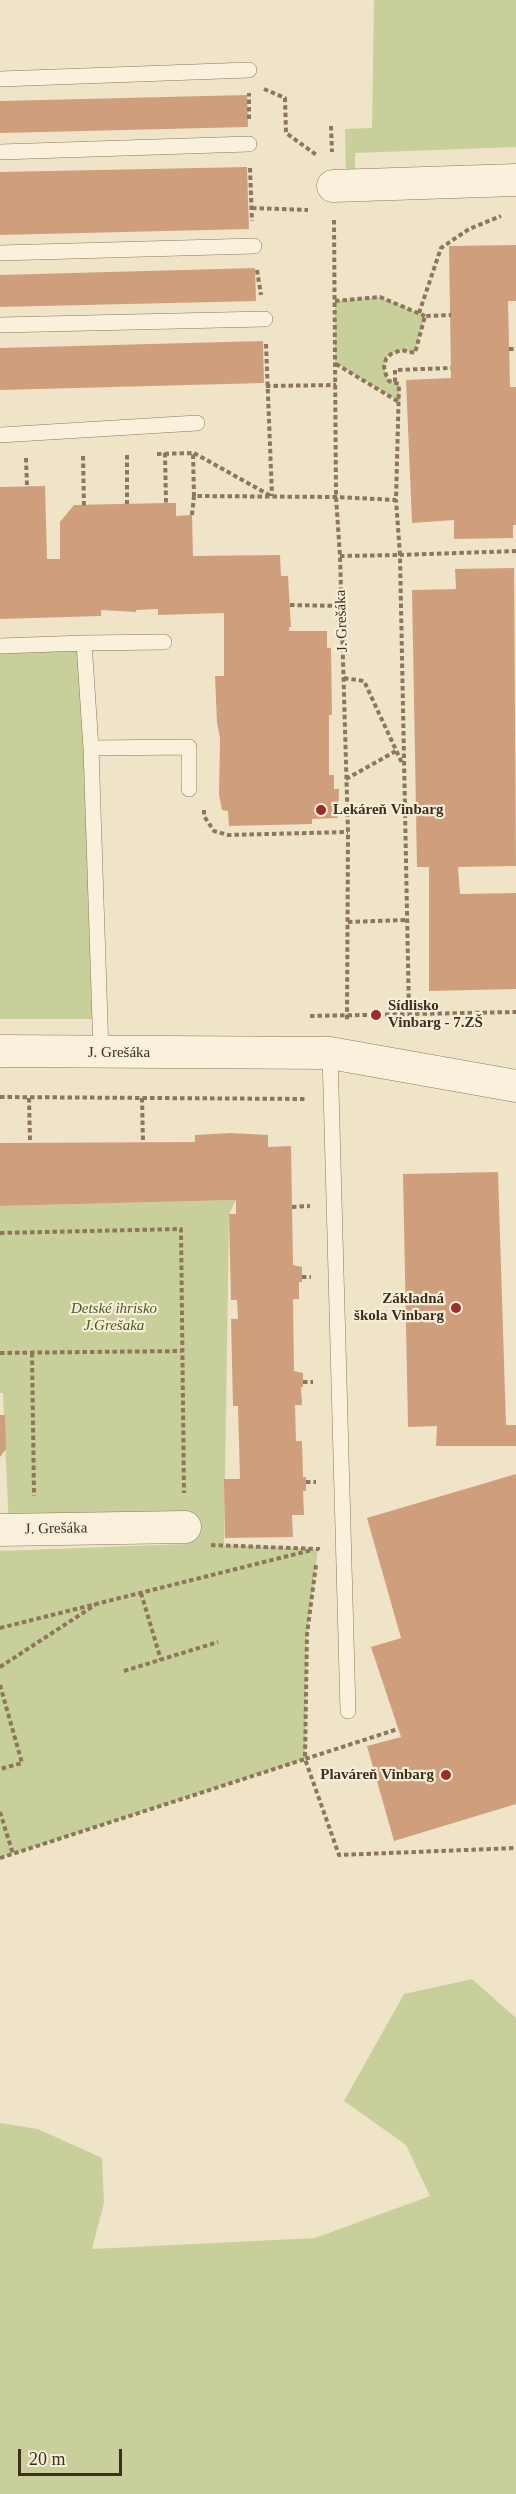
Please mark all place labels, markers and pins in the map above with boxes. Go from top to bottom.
place label: Lekáreň Vinbarg [333,801,443,819]
marker: Lekáreň Vinbarg [314,803,328,817]
place label: Sídlisko Vinbarg - 7.ZŠ [388,997,483,1032]
marker: Sídlisko Vinbarg - 7.ZŠ [369,1008,383,1022]
place label: Základná škola Vinbarg [354,1290,444,1325]
marker: Základná škola Vinbarg [449,1301,463,1315]
place label: Plaváreň Vinbarg [320,1766,434,1784]
marker: Plaváreň Vinbarg [439,1768,453,1782]

